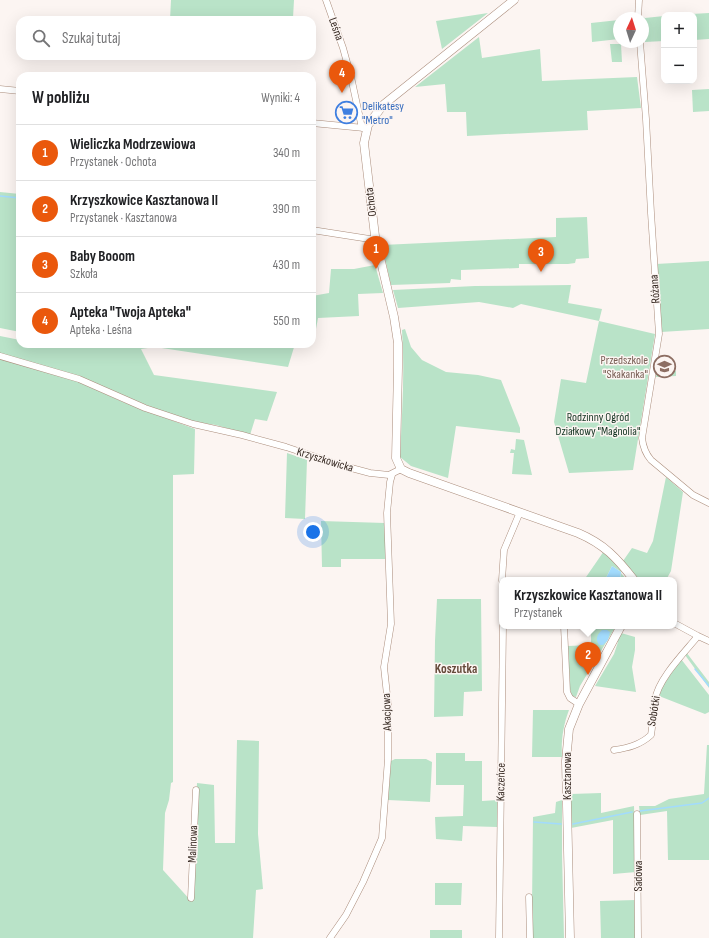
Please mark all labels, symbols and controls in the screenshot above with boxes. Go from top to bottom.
north arrow [613,12,649,48]
map controls [661,12,697,84]
button: + [661,12,697,48]
search box [16,16,316,60]
street label: Leśna [325,16,347,43]
icon: search [30,27,52,49]
text: Szukaj tutaj [62,29,120,48]
button: − [661,48,697,84]
pin: 4 [329,60,355,93]
text: W pobliżu [32,88,90,108]
text: Wyniki: 4 [261,90,300,106]
place label: Delikatesy "Metro" [362,99,404,128]
supermarket icon: Delikatesy "Metro" [333,100,359,126]
text: Wieliczka Modrzewiowa [70,135,196,154]
text: 1 [42,145,48,161]
text: 340 m [273,145,300,161]
text: Przystanek · Ochota [70,154,157,170]
street label: Ochota [362,186,380,217]
text: Krzyszkowice Kasztanowa II [70,191,218,210]
text: 2 [42,201,48,217]
text: 390 m [273,201,300,217]
text: Przystanek · Kasztanowa [70,210,177,226]
pin: 1 [363,236,389,269]
pin: 3 [528,239,554,272]
text: Baby Booom [70,247,135,266]
text: 3 [42,257,48,273]
text: 430 m [273,257,300,273]
text: Szkoła [70,266,98,282]
street label: Różana [646,274,663,304]
text: Apteka "Twoja Apteka" [70,303,191,322]
text: 4 [42,313,48,329]
text: 550 m [273,313,300,329]
text: Apteka · Leśna [70,322,132,338]
place label: Przedszkole "Skakanka" [601,353,648,382]
school or university icon: Przedszkole "Skakanka" [651,354,677,380]
park label: Rodzinny Ogród Działkowy "Magnolia" [556,410,640,439]
street label: Krzyszkowicka [295,444,356,476]
your location [303,522,323,542]
popup [499,577,677,629]
text: Krzyszkowice Kasztanowa II [514,586,662,605]
text: Przystanek [514,605,562,621]
pin: 2 [575,642,601,675]
district label: Koszutka [435,661,477,677]
street label: Akacjowa [379,693,395,732]
street label: Sobótki [644,695,664,727]
street label: Kasztanowa [560,752,575,800]
street label: Kaczeńce [493,763,509,801]
street label: Malinowa [185,825,201,863]
street label: Sadowa [631,860,646,891]

